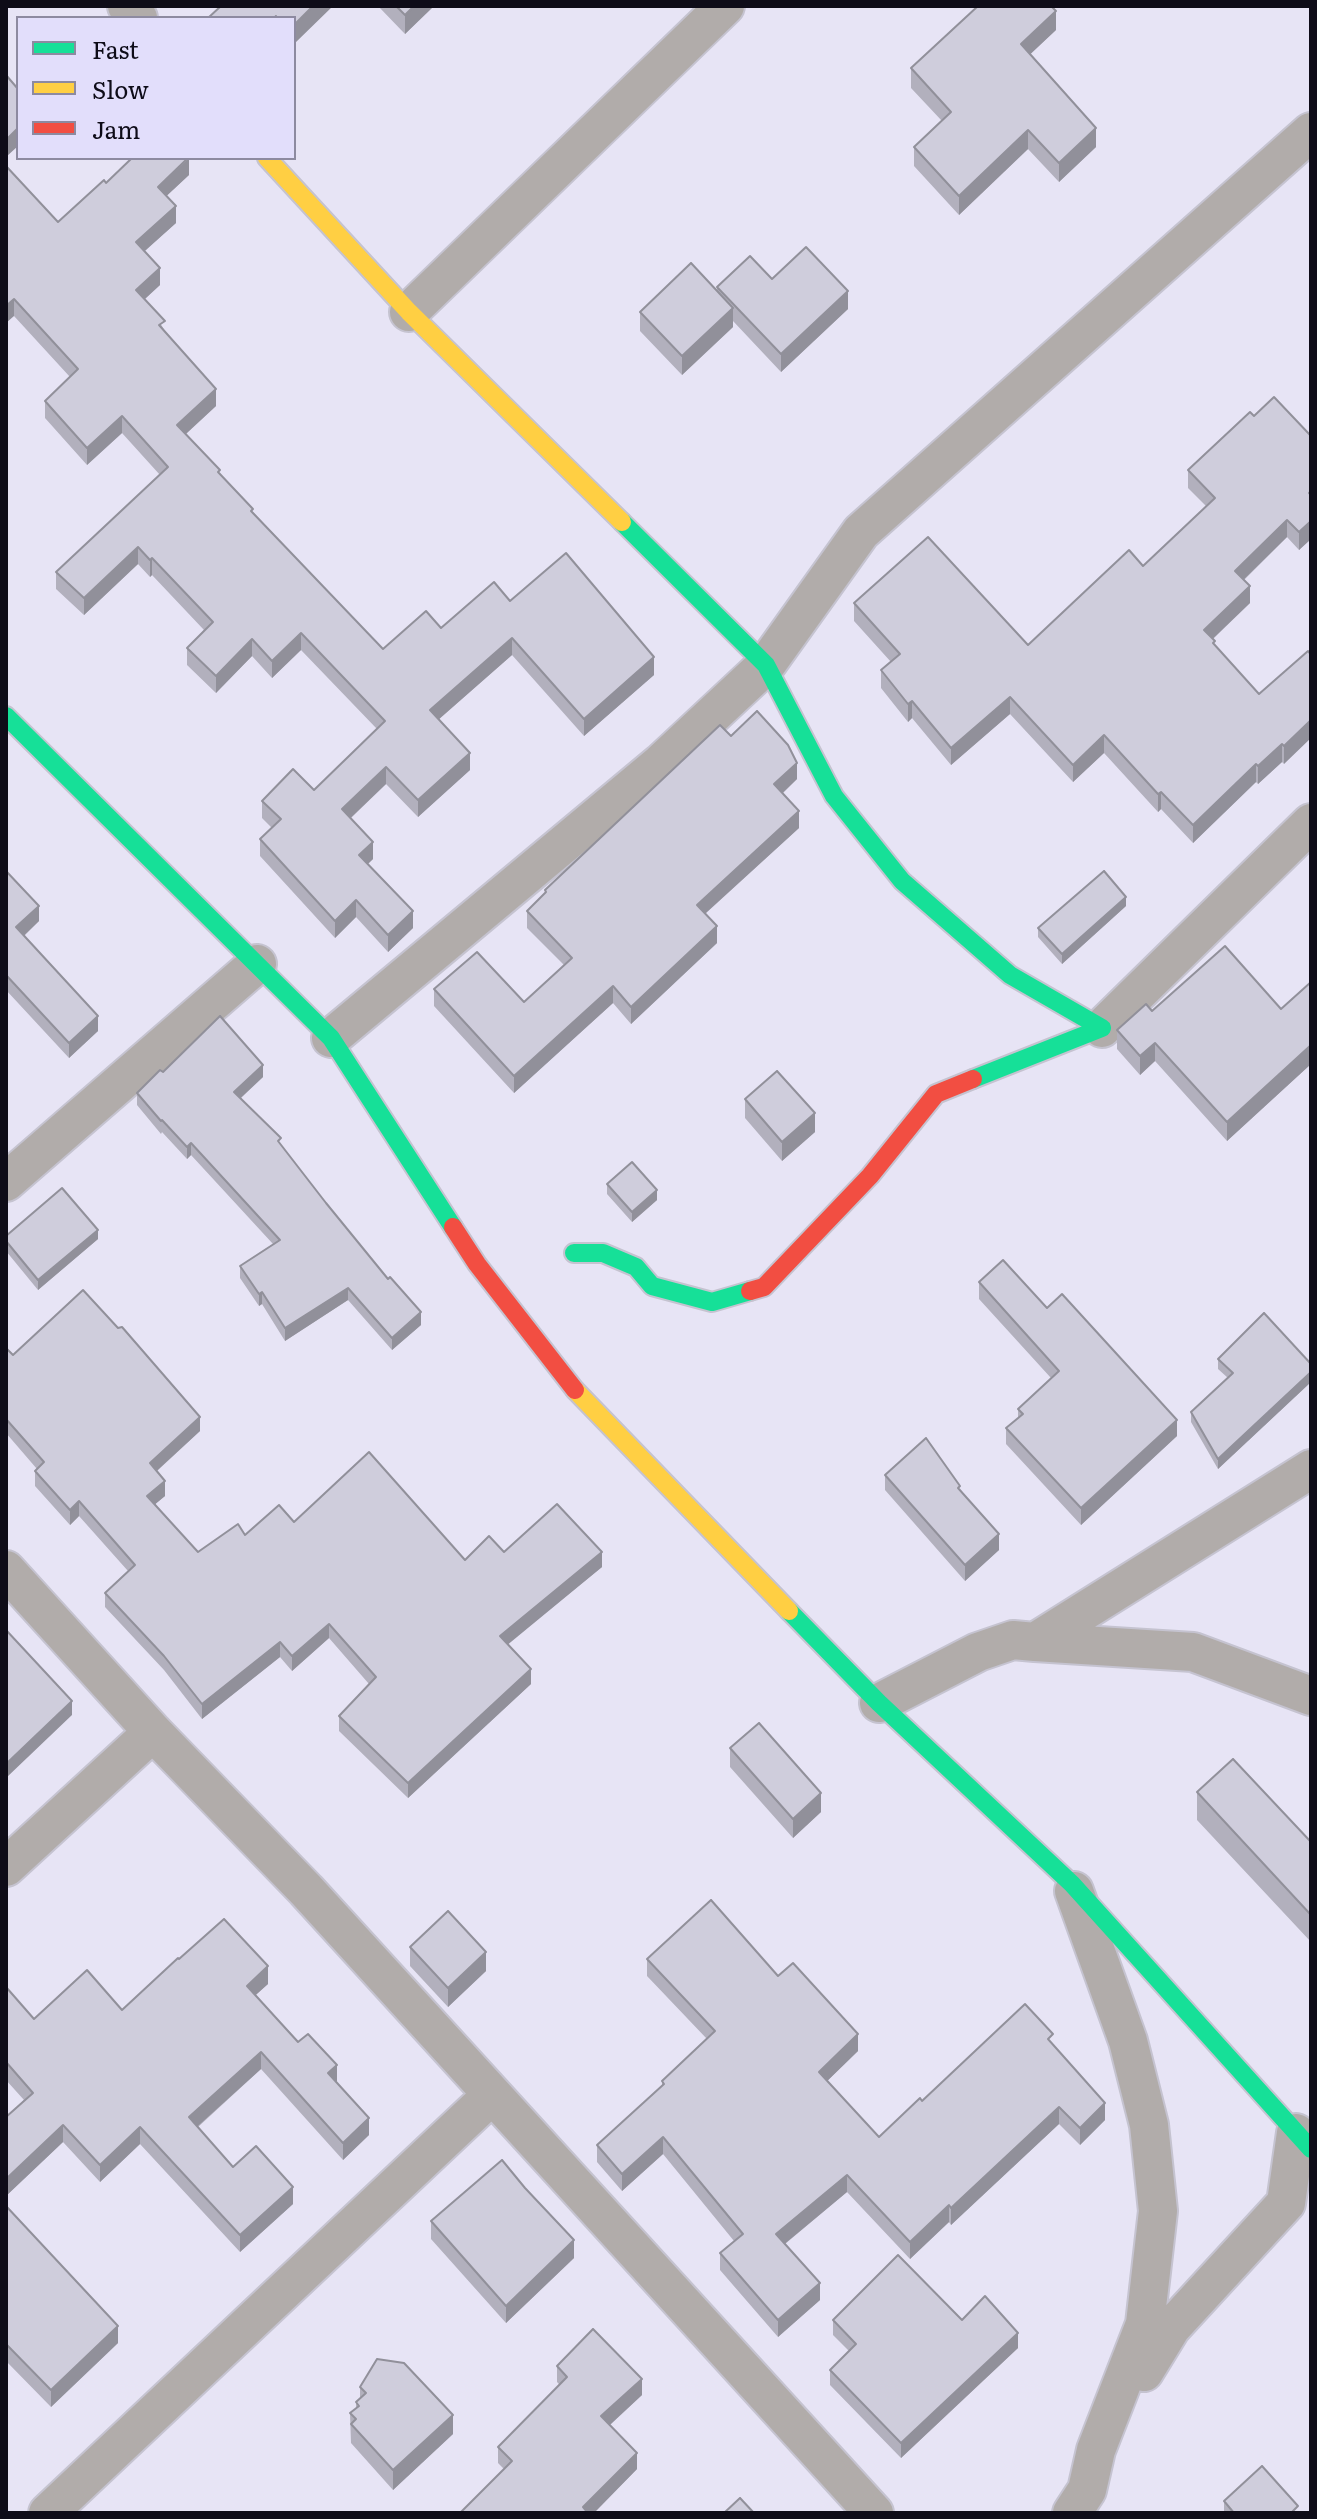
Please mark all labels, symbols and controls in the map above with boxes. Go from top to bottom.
legend [16,16,296,160]
text: Fast [92,31,139,66]
text: Slow [92,71,149,106]
text: Jam [92,111,140,146]

